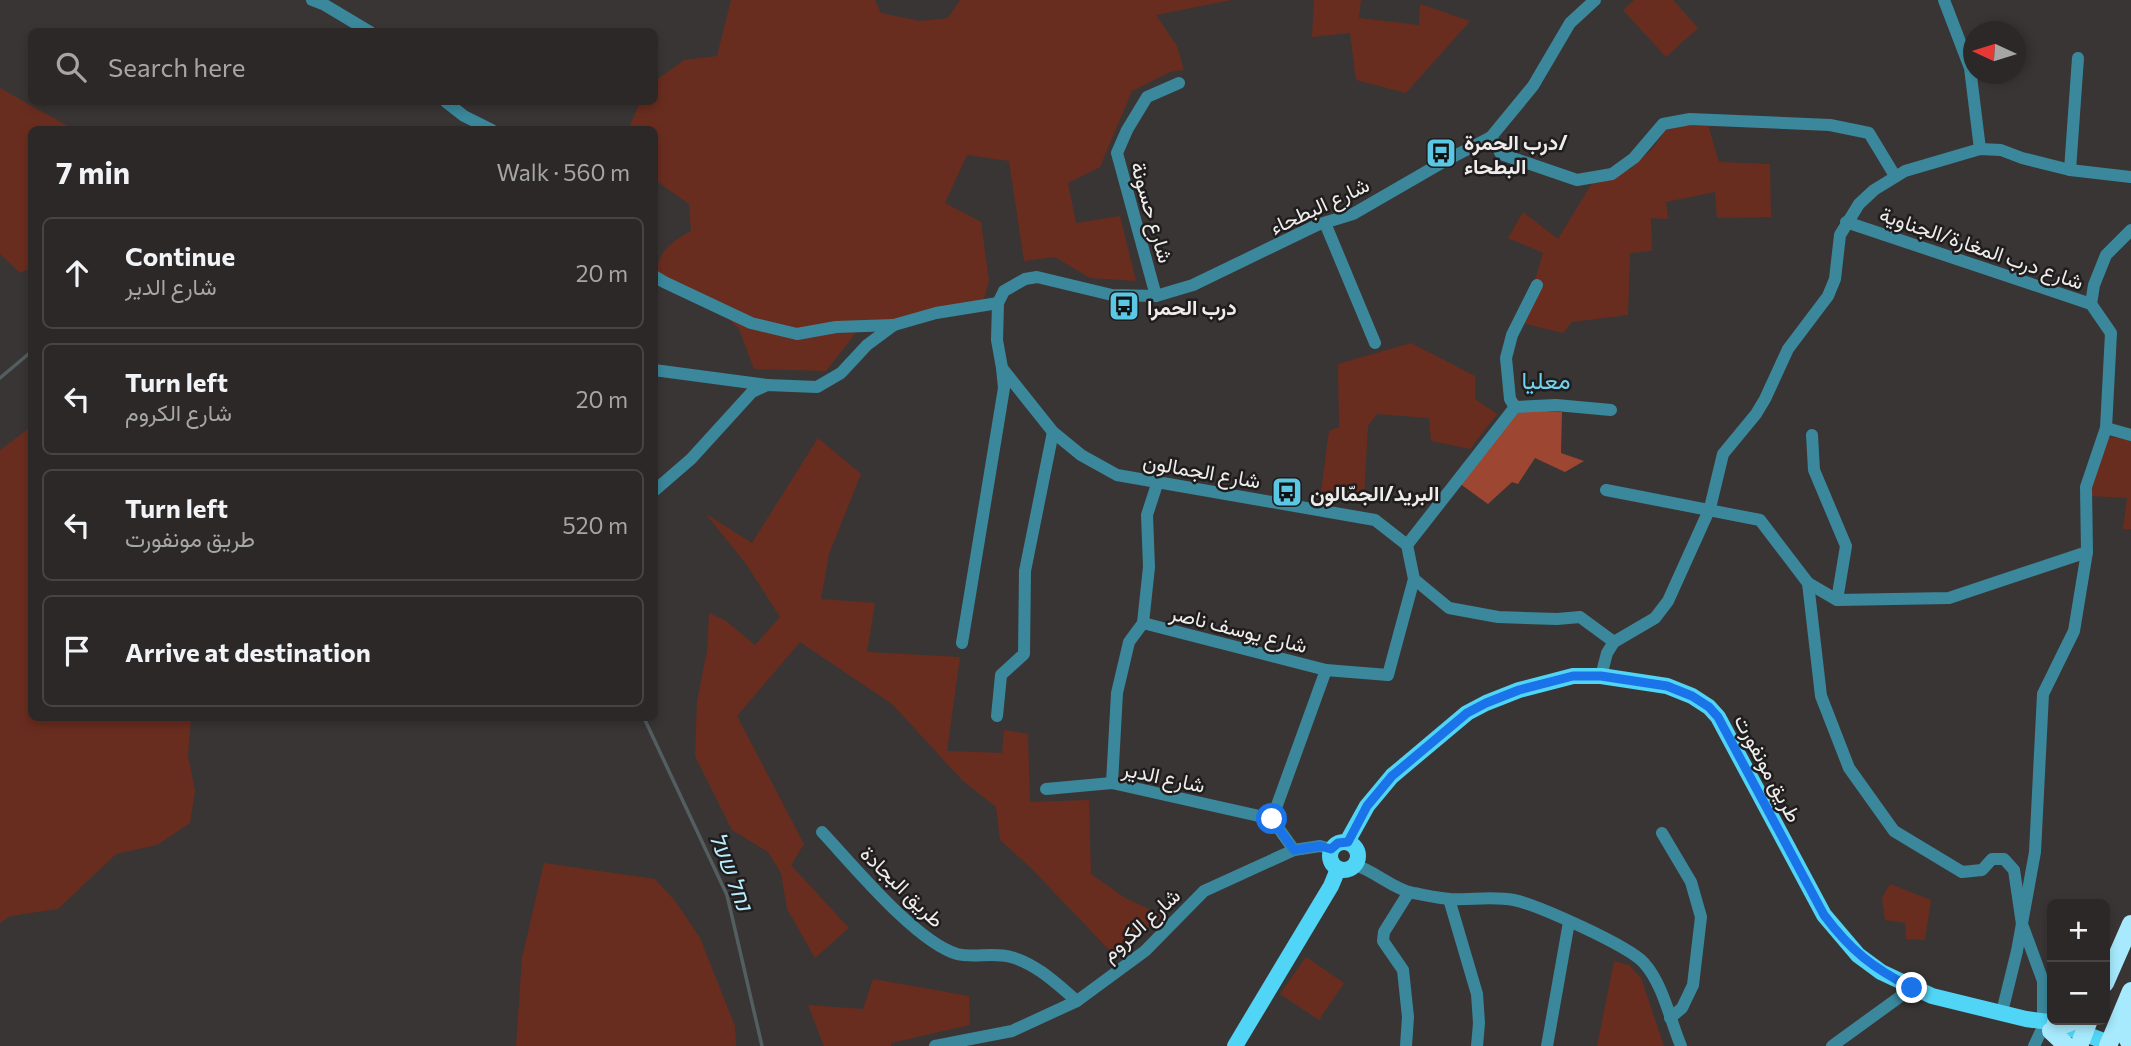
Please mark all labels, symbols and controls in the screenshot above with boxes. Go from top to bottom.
north arrow [1963,21,2026,84]
search box [28,28,658,105]
icon: search [52,48,90,86]
text: Search here [108,51,246,82]
place label: درب الحمرة/ البطحاء [1464,129,1568,179]
bus stop icon: درب الحمرة/ البطحاء [1424,136,1458,170]
text: 7 min [56,153,130,190]
text: Walk · 560 m [497,158,630,186]
street label: شارع حسونة [1124,158,1179,266]
street label: شارع البطحاء [1265,171,1374,242]
street label: شارع درب المغارة/الجناوية [1876,200,2087,296]
text: Continue [125,240,235,271]
icon: ahead [58,254,96,292]
text: 20 m [576,259,628,287]
text: شارع الدير [125,272,217,300]
bus stop icon: درب الحمرا [1107,289,1141,323]
place label: درب الحمرا [1147,294,1237,321]
district label: معليا [1521,365,1571,395]
text: Turn left [125,366,228,397]
icon: left [58,380,96,418]
text: 20 m [576,385,628,413]
text: شارع الكروم [125,398,232,426]
street label: شارع الجمالون [1141,447,1263,496]
bus stop icon: البريد/الجمّالون [1270,475,1304,509]
place label: البريد/الجمّالون [1310,480,1439,507]
text: Turn left [125,492,228,523]
icon: left [58,506,96,544]
text: 520 m [563,511,628,539]
text: طريق مونفورت [125,524,255,552]
street label: شارع يوسف ناصر [1166,599,1310,660]
icon: arrive [58,632,96,670]
text: Arrive at destination [125,636,371,667]
street label: طريق مونفورت [1728,710,1808,827]
street label: شارع الدير [1119,755,1208,800]
route start [1256,803,1287,834]
water label: נחל שעל [704,828,760,916]
street label: طريق البجادة [855,840,950,933]
street label: شارع الكروم [1095,882,1187,968]
map controls [2047,899,2110,1025]
button: + [2047,899,2110,962]
button: − [2047,962,2110,1025]
route end [1896,972,1927,1003]

